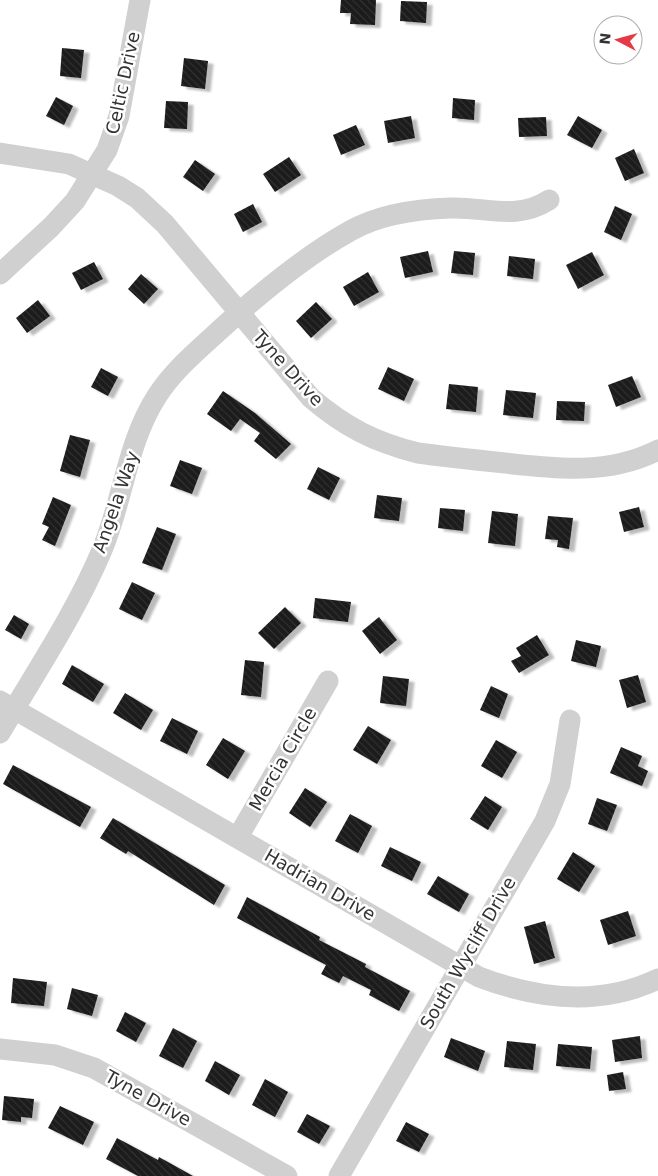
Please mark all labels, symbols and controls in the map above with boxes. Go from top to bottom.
north arrow [593,15,643,65]
street label: Celtic Drive [101,30,144,136]
text: N [597,32,614,45]
street label: Tyne Drive [248,325,328,410]
street label: Angela Way [88,448,143,556]
street label: Mercia Circle [245,703,321,814]
street label: Hadrian Drive [261,844,379,925]
street label: South Wycliff Drive [415,873,520,1033]
street label: Tyne Drive [101,1065,195,1130]

